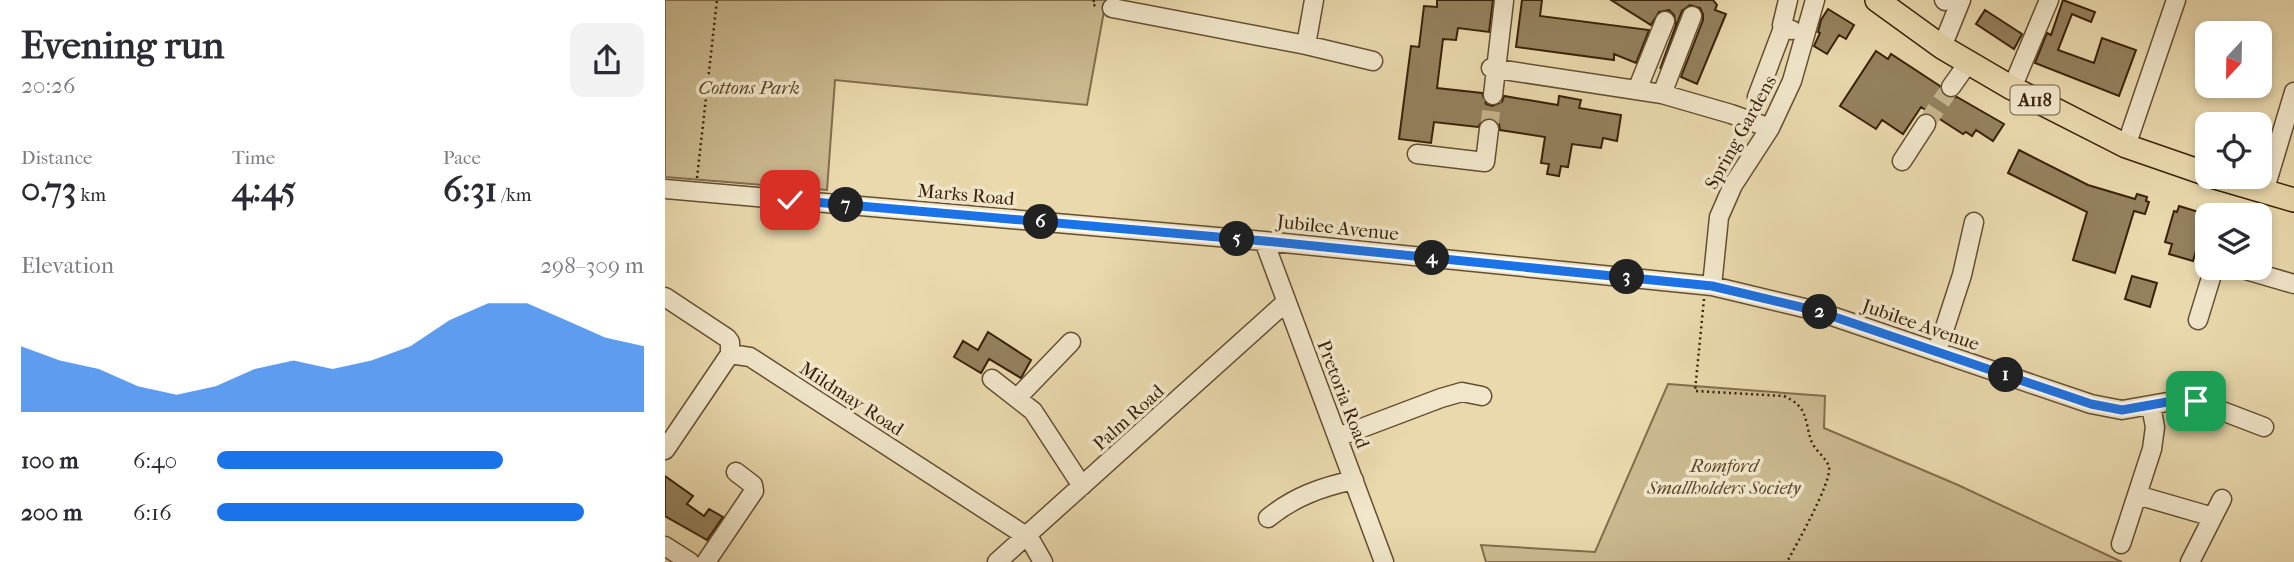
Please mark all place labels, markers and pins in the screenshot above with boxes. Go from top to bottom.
pin [760,170,820,230]
pin: 7 [829,188,863,222]
pin: 6 [1023,204,1059,240]
pin: 5 [1219,222,1255,256]
pin: 4 [1415,240,1449,276]
pin: 3 [1609,260,1644,294]
pin: 2 [1803,294,1837,330]
pin: 1 [1989,358,2023,392]
pin [2166,371,2226,431]

